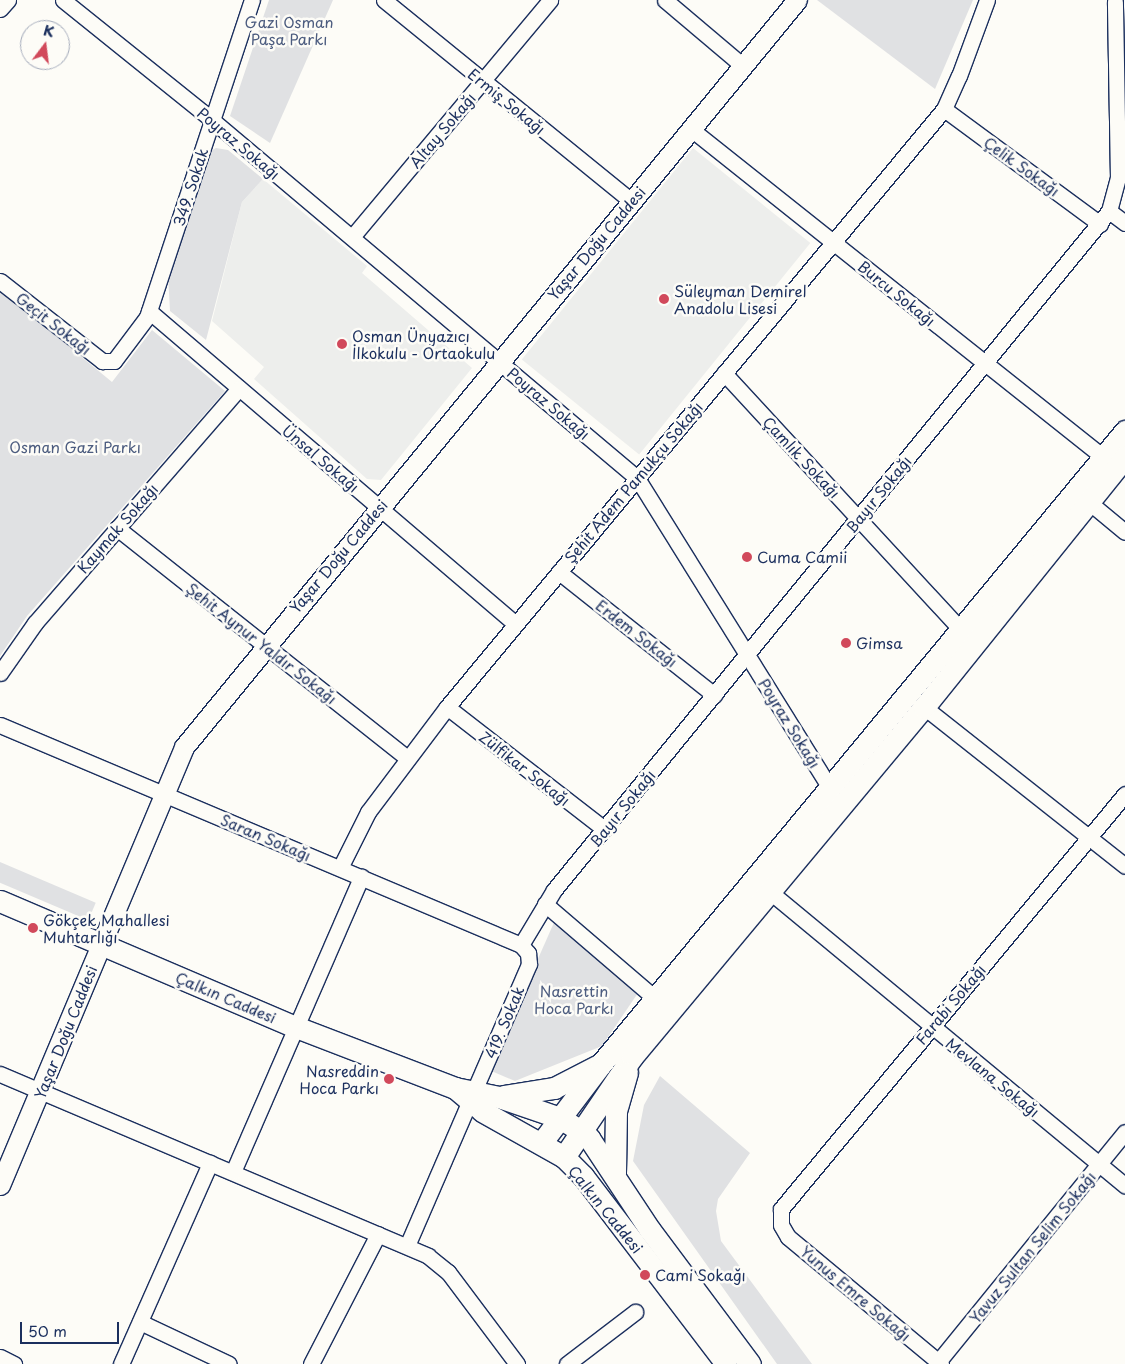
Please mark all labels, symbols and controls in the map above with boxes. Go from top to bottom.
park label: Gazi Osman Paşa Parkı [244,12,334,47]
north arrow [20,20,70,70]
text: K [41,20,56,42]
street label: Ermiş Sokağı [465,64,549,138]
street label: Altay Sokağı [405,88,479,172]
street label: Poyraz Sokağı [194,103,284,183]
street label: Çelik Sokağı [981,132,1063,200]
street label: 349. Sokak [169,146,211,228]
street label: Yaşar Doğu Caddesi [543,182,649,304]
street label: Burcu Sokağı [854,256,940,330]
place label: Süleyman Demirel Anadolu Lisesi [674,281,807,316]
street label: Geçit Sokağı [12,288,96,358]
marker: Süleyman Demirel Anadolu Lisesi [658,293,670,305]
place label: Osman Ünyazıcı İlkokulu - Ortaokulu [352,326,497,361]
marker: Osman Ünyazıcı İlkokulu - Ortaokulu [336,338,348,350]
street label: Poyraz Sokağı [504,363,594,443]
street label: Şehit Adem Pamukçu Sokağı [559,397,707,567]
street label: Çamlık Sokağı [760,412,844,502]
street label: Ünsal Sokağı [279,421,363,495]
park label: Osman Gazi Parkı [9,438,141,456]
street label: Bayır Sokağı [841,452,915,536]
street label: Kaymak Sokağı [73,479,161,577]
street label: Yaşar Doğu Caddesi [285,495,391,617]
place label: Cuma Camii [757,548,847,566]
marker: Cuma Camii [741,551,753,563]
street label: Şehit Aynur Yaldır Sokağı [184,579,340,707]
street label: Erdem Sokağı [592,595,682,671]
place label: Gimsa [856,634,902,652]
marker: Gimsa [840,637,852,649]
street label: Poyraz Sokağı [755,675,825,771]
street label: Zülfikar Sokağı [476,727,574,809]
street label: Bayır Sokağı [585,766,659,850]
street label: Saran Sokağı [218,810,314,864]
place label: Gökçek Mahallesi Muhtarlığı [43,910,170,945]
marker: Gökçek Mahallesi Muhtarlığı [27,922,39,934]
street label: Farabi Sokağı [911,960,989,1048]
street label: Yaşar Doğu Caddesi [30,962,100,1102]
street label: Çalkın Caddesi [173,968,279,1026]
park label: Nasrettin Hoca Parkı [534,981,614,1016]
street label: 419. Sokak [480,982,528,1062]
street label: Mevlana Sokağı [943,1034,1043,1120]
place label: Nasreddin Hoca Parkı [299,1061,379,1096]
marker: Nasreddin Hoca Parkı [383,1073,395,1085]
street label: Çalkın Caddesi [565,1161,647,1257]
street label: Yavuz Sultan Selim Sokağı [965,1167,1099,1327]
street label: Yunus Emre Sokağı [797,1242,915,1344]
place label: Cami Sokağı [655,1266,746,1284]
marker: Cami Sokağı [639,1269,651,1281]
scale bar [22,1312,121,1344]
text: 50 m [28,1319,67,1342]

